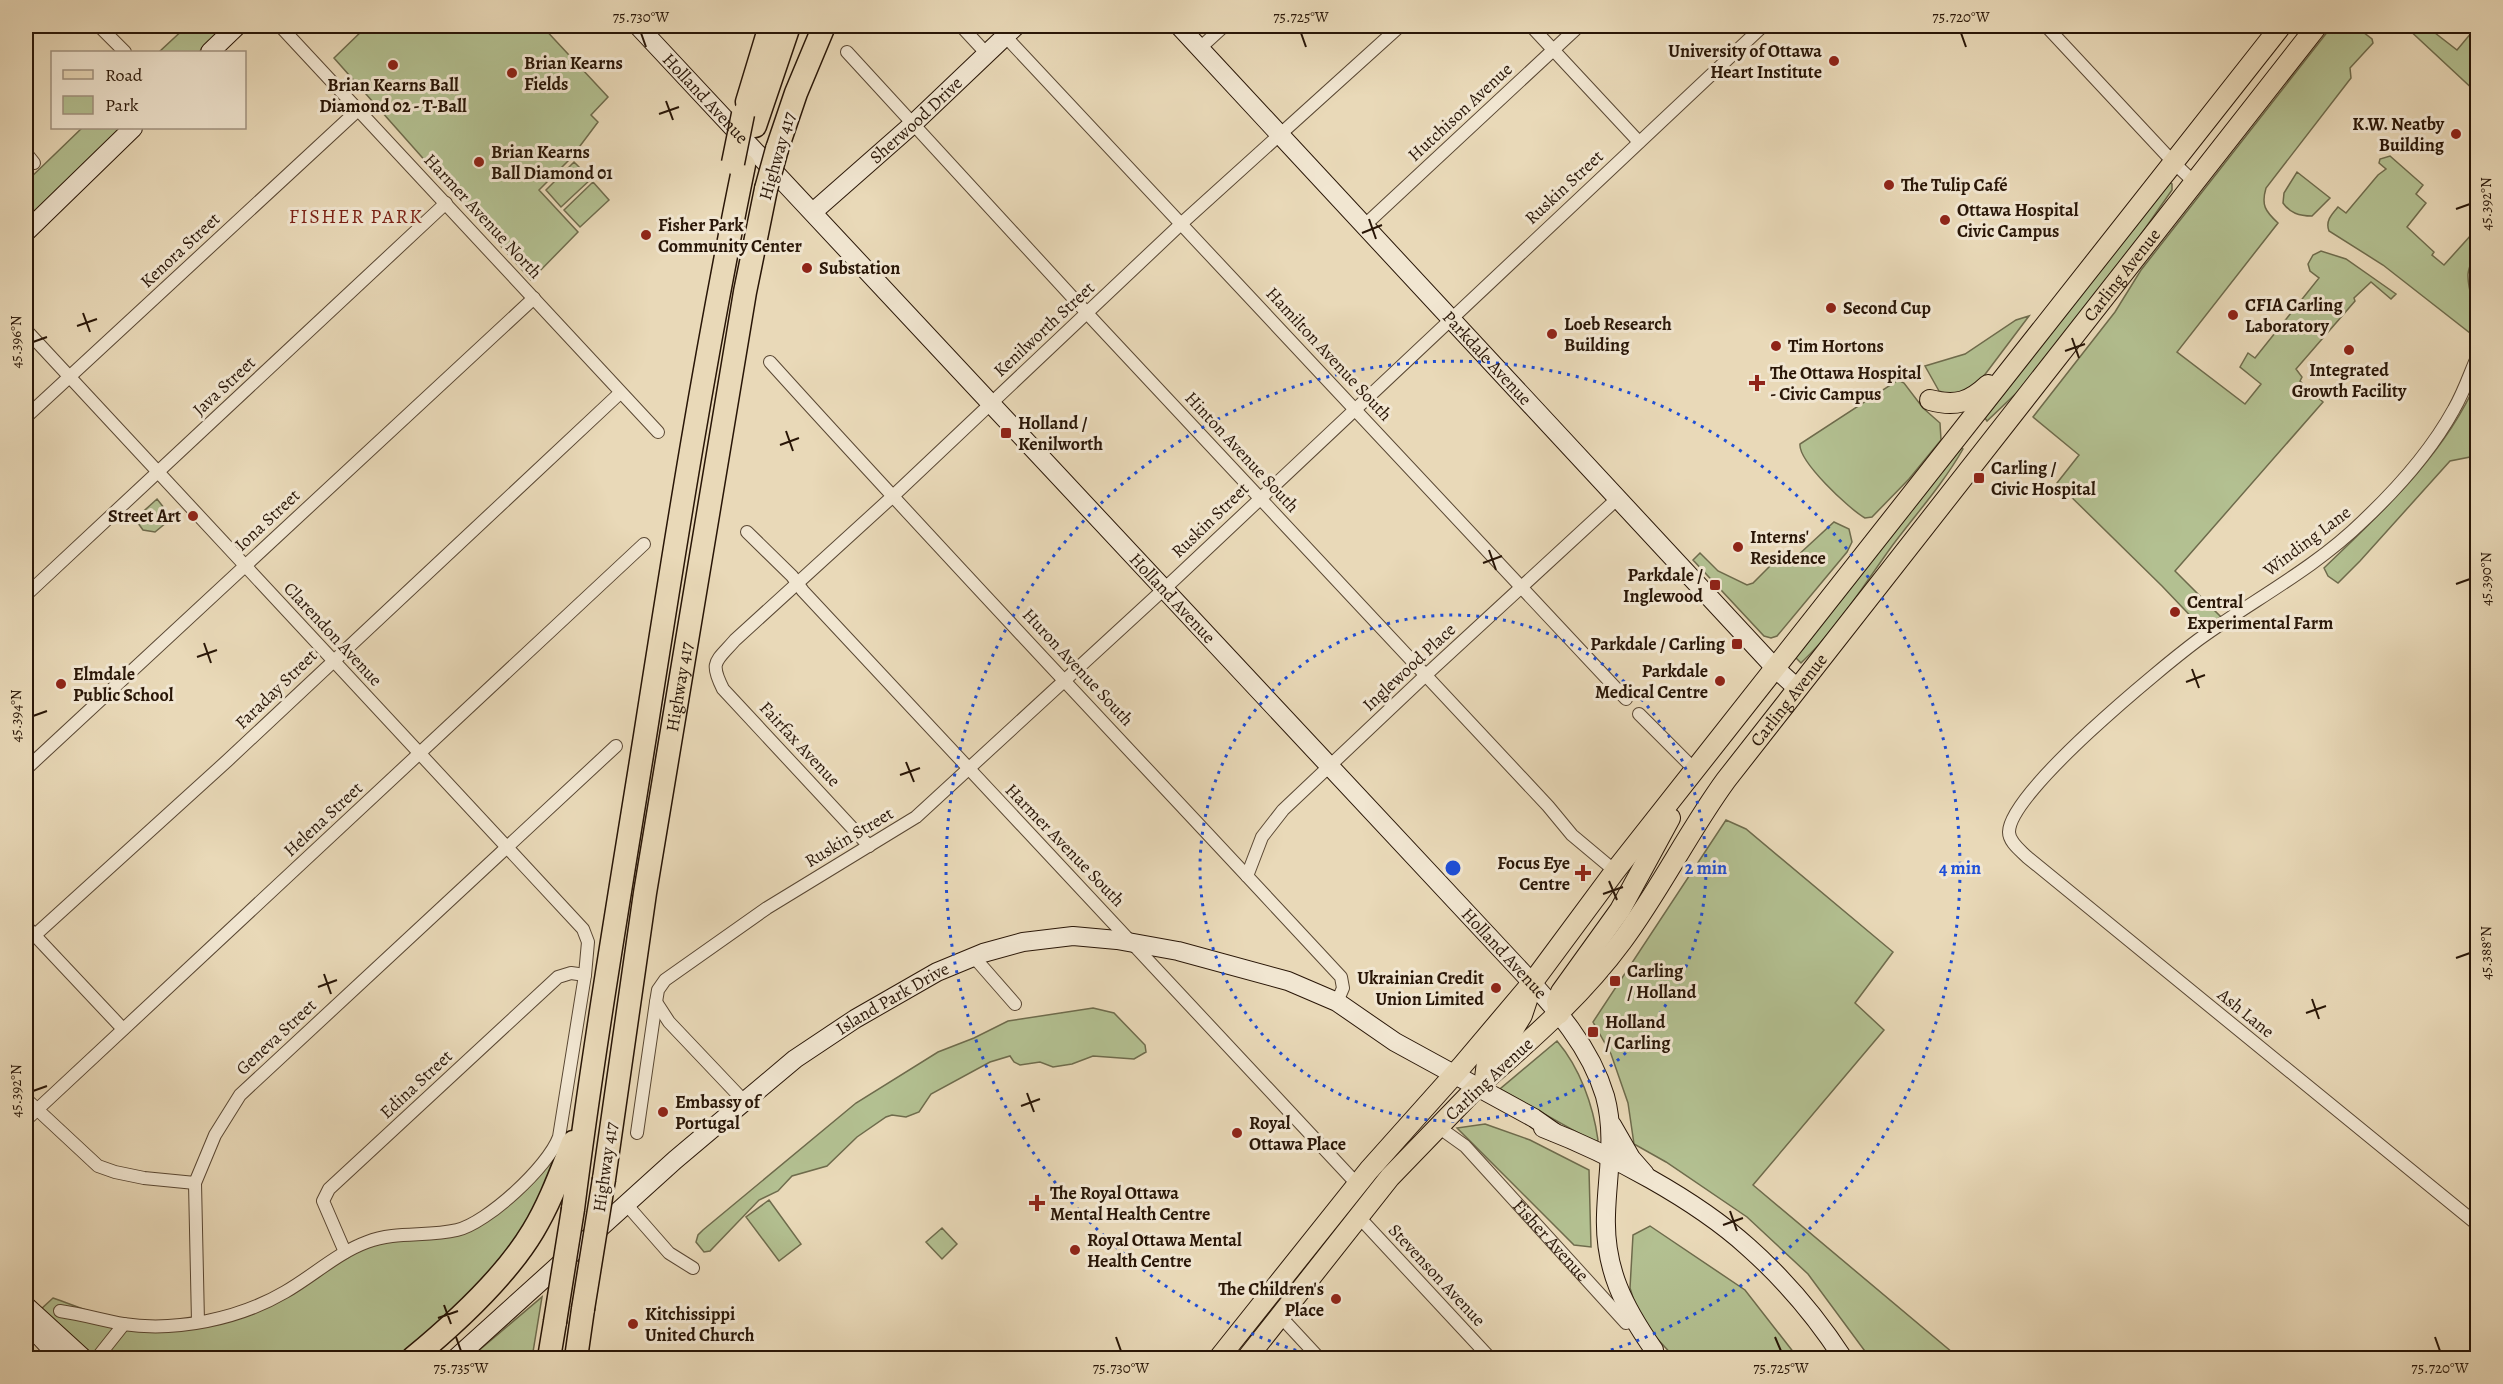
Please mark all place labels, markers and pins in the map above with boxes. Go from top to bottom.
place label: University of Ottawa Heart Institute [1668,39,1822,84]
place label: Brian Kearns Fields [524,51,623,96]
marker: University of Ottawa Heart Institute [1827,54,1841,68]
marker: Brian Kearns Ball Diamond 02 - T-Ball [386,58,400,72]
marker: Brian Kearns Fields [505,66,519,80]
place label: Brian Kearns Ball Diamond 02 - T-Ball [319,73,467,118]
place label: K.W. Neatby Building [2352,112,2445,157]
marker: K.W. Neatby Building [2449,127,2463,141]
place label: Brian Kearns Ball Diamond 01 [491,140,613,185]
marker: Brian Kearns Ball Diamond 01 [472,155,486,169]
place label: The Tulip Café [1901,173,2008,197]
marker: The Tulip Café [1882,178,1896,192]
place label: Ottawa Hospital Civic Campus [1957,198,2079,243]
place label: Fisher Park Community Center [658,213,802,258]
marker: Ottawa Hospital Civic Campus [1938,213,1952,227]
marker: Fisher Park Community Center [639,228,653,242]
place label: Substation [819,256,900,280]
marker: Substation [800,261,814,275]
place label: CFIA Carling Laboratory [2245,293,2343,338]
place label: Second Cup [1843,296,1931,320]
marker: Second Cup [1824,301,1838,315]
marker: CFIA Carling Laboratory [2226,308,2240,322]
place label: Loeb Research Building [1564,312,1672,357]
marker: Loeb Research Building [1545,327,1559,341]
place label: Tim Hortons [1788,334,1884,358]
marker: Tim Hortons [1769,339,1783,353]
marker: Integrated Growth Facility [2342,343,2356,357]
place label: Integrated Growth Facility [2292,358,2407,403]
place label: The Ottawa Hospital - Civic Campus [1770,361,1922,406]
marker: The Ottawa Hospital - Civic Campus [1748,374,1766,392]
place label: Holland / Kenilworth [1018,411,1103,456]
marker: Holland / Kenilworth [999,426,1013,440]
place label: Carling / Civic Hospital [1991,456,2096,501]
marker: Carling / Civic Hospital [1972,471,1986,485]
place label: Street Art [108,504,181,528]
marker: Street Art [186,509,200,523]
place label: Interns' Residence [1750,525,1826,570]
marker: Interns' Residence [1731,540,1745,554]
place label: Parkdale / Inglewood [1623,563,1703,608]
marker: Parkdale / Inglewood [1708,578,1722,592]
place label: Central Experimental Farm [2187,590,2333,635]
marker: Central Experimental Farm [2168,605,2182,619]
place label: Parkdale / Carling [1590,632,1726,656]
marker: Parkdale / Carling [1730,637,1744,651]
place label: Parkdale Medical Centre [1595,659,1708,704]
place label: Elmdale Public School [73,662,174,707]
marker: Parkdale Medical Centre [1713,674,1727,688]
marker: Elmdale Public School [54,677,68,691]
place label: Focus Eye Centre [1497,851,1570,896]
centre of rings [1443,858,1463,878]
marker: Focus Eye Centre [1574,864,1592,882]
place label: Carling / Holland [1627,959,1697,1004]
place label: Ukrainian Credit Union Limited [1357,966,1484,1011]
marker: Carling / Holland [1608,974,1622,988]
marker: Ukrainian Credit Union Limited [1489,981,1503,995]
place label: Holland / Carling [1605,1010,1671,1055]
marker: Holland / Carling [1586,1025,1600,1039]
place label: Embassy of Portugal [675,1090,763,1135]
marker: Embassy of Portugal [656,1105,670,1119]
place label: Royal Ottawa Place [1249,1111,1346,1156]
marker: Royal Ottawa Place [1230,1126,1244,1140]
place label: The Royal Ottawa Mental Health Centre [1050,1181,1210,1226]
marker: The Royal Ottawa Mental Health Centre [1028,1194,1046,1212]
place label: Royal Ottawa Mental Health Centre [1087,1228,1242,1273]
marker: Royal Ottawa Mental Health Centre [1068,1243,1082,1257]
place label: The Children's Place [1218,1277,1324,1322]
marker: The Children's Place [1329,1292,1343,1306]
place label: Kitchissippi United Church [645,1302,755,1347]
marker: Kitchissippi United Church [626,1317,640,1331]

